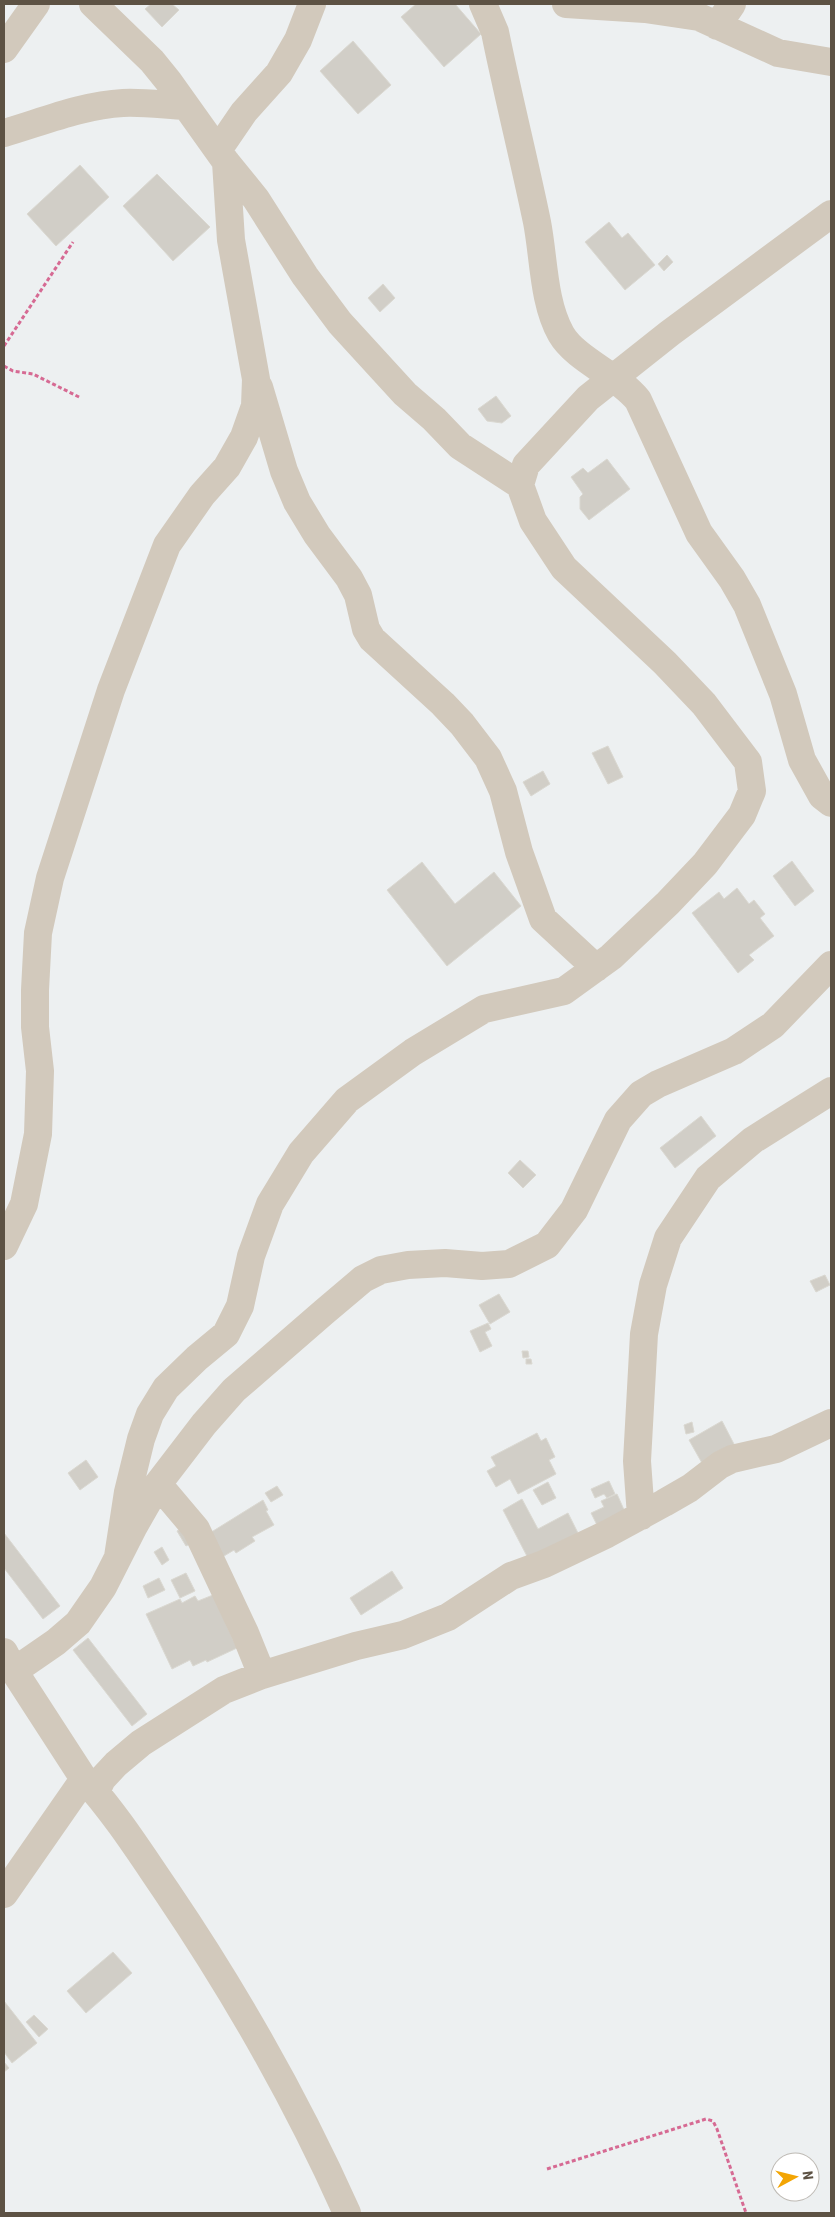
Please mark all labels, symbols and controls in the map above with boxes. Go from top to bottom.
north arrow [770,2152,820,2202]
text: N [799,2170,816,2181]

